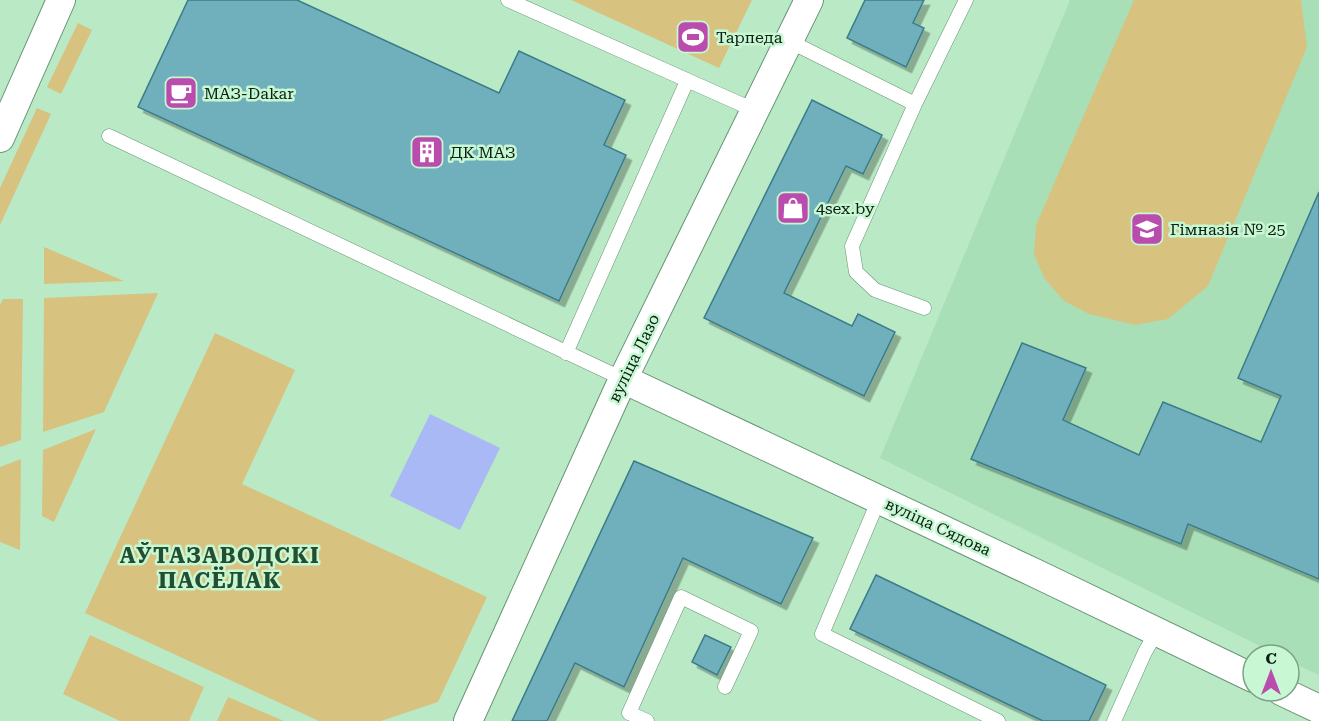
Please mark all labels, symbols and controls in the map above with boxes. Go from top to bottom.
sports icon: Тарпеда [675,19,711,55]
place label: Тарпеда [716,28,783,47]
cafe icon: МАЗ-Dakar [163,75,199,111]
place label: МАЗ-Dakar [204,84,294,103]
building icon: ДК МАЗ [409,134,445,170]
place label: ДК МАЗ [450,143,515,162]
shop icon: 4sex.by [775,190,811,226]
place label: 4sex.by [816,199,875,218]
school or university icon: Гімназія № 25 [1129,211,1165,247]
place label: Гімназія № 25 [1170,220,1285,239]
street label: вуліца Лазо [605,311,664,405]
street label: вуліца Сядова [882,494,994,560]
district label: АЎТАЗАВОДСКІ ПАСЁЛАК [120,542,320,593]
north arrow [1241,643,1301,703]
text: С [1265,649,1277,668]

